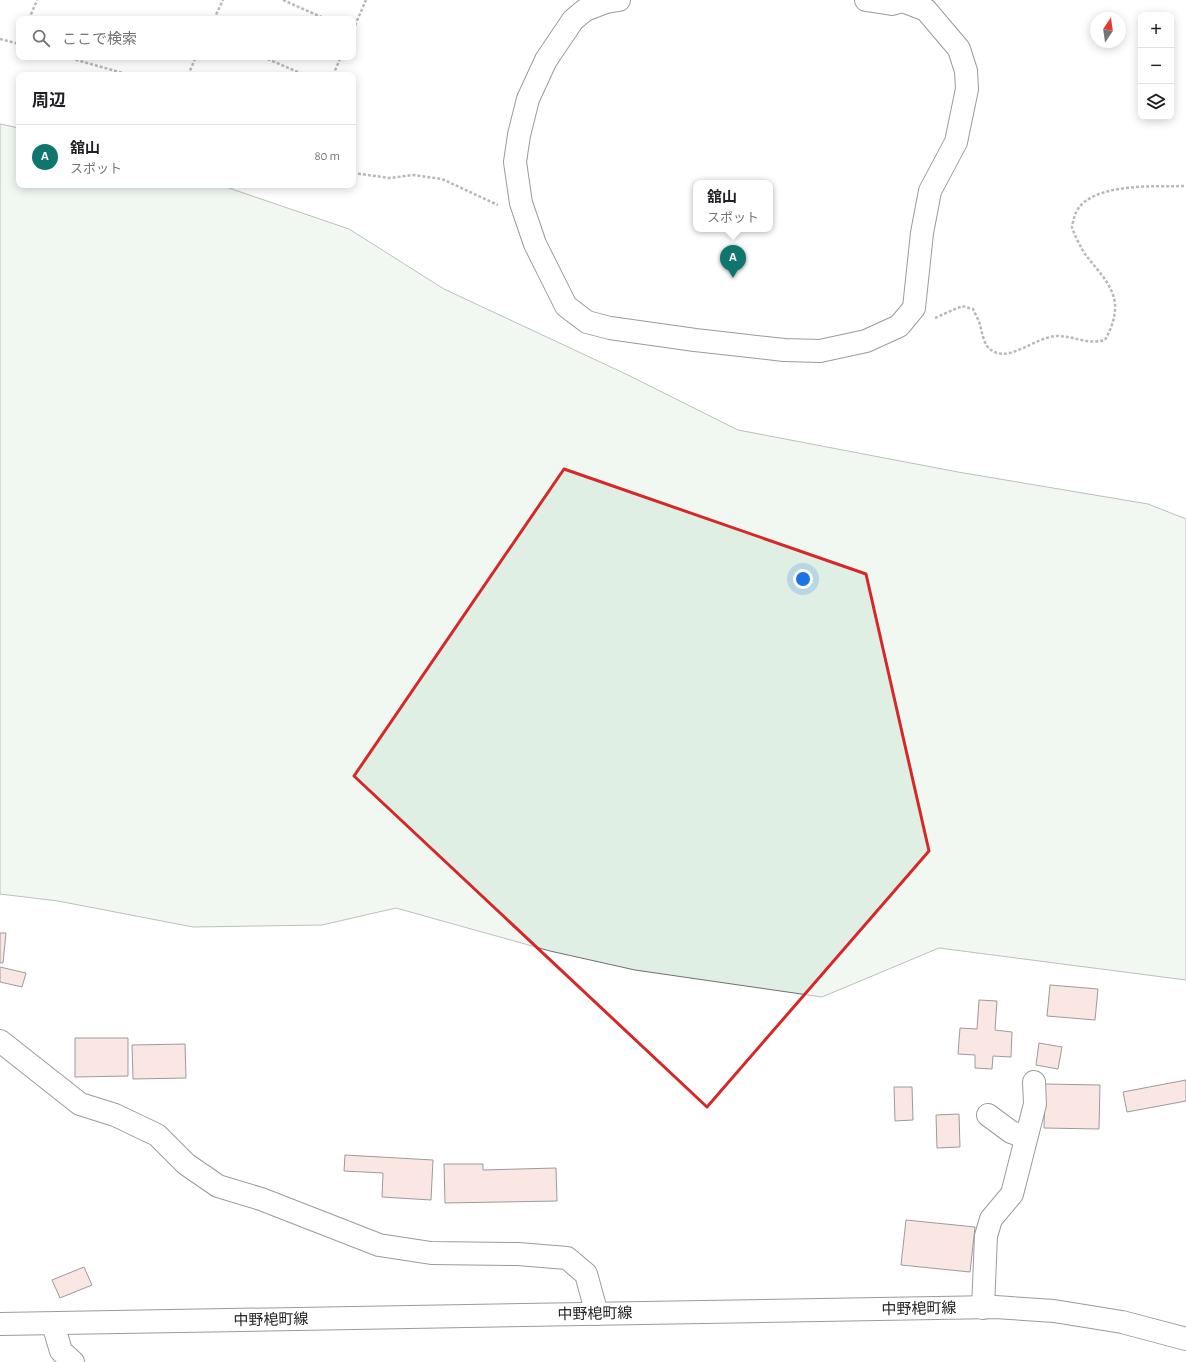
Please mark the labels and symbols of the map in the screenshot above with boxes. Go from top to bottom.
north arrow [1090,12,1126,48]
pin: A [720,245,746,278]
your location [793,569,813,589]
street label: 中野梍町線 [881,1300,957,1317]
street label: 中野梍町線 [557,1305,633,1322]
street label: 中野梍町線 [233,1311,309,1328]

